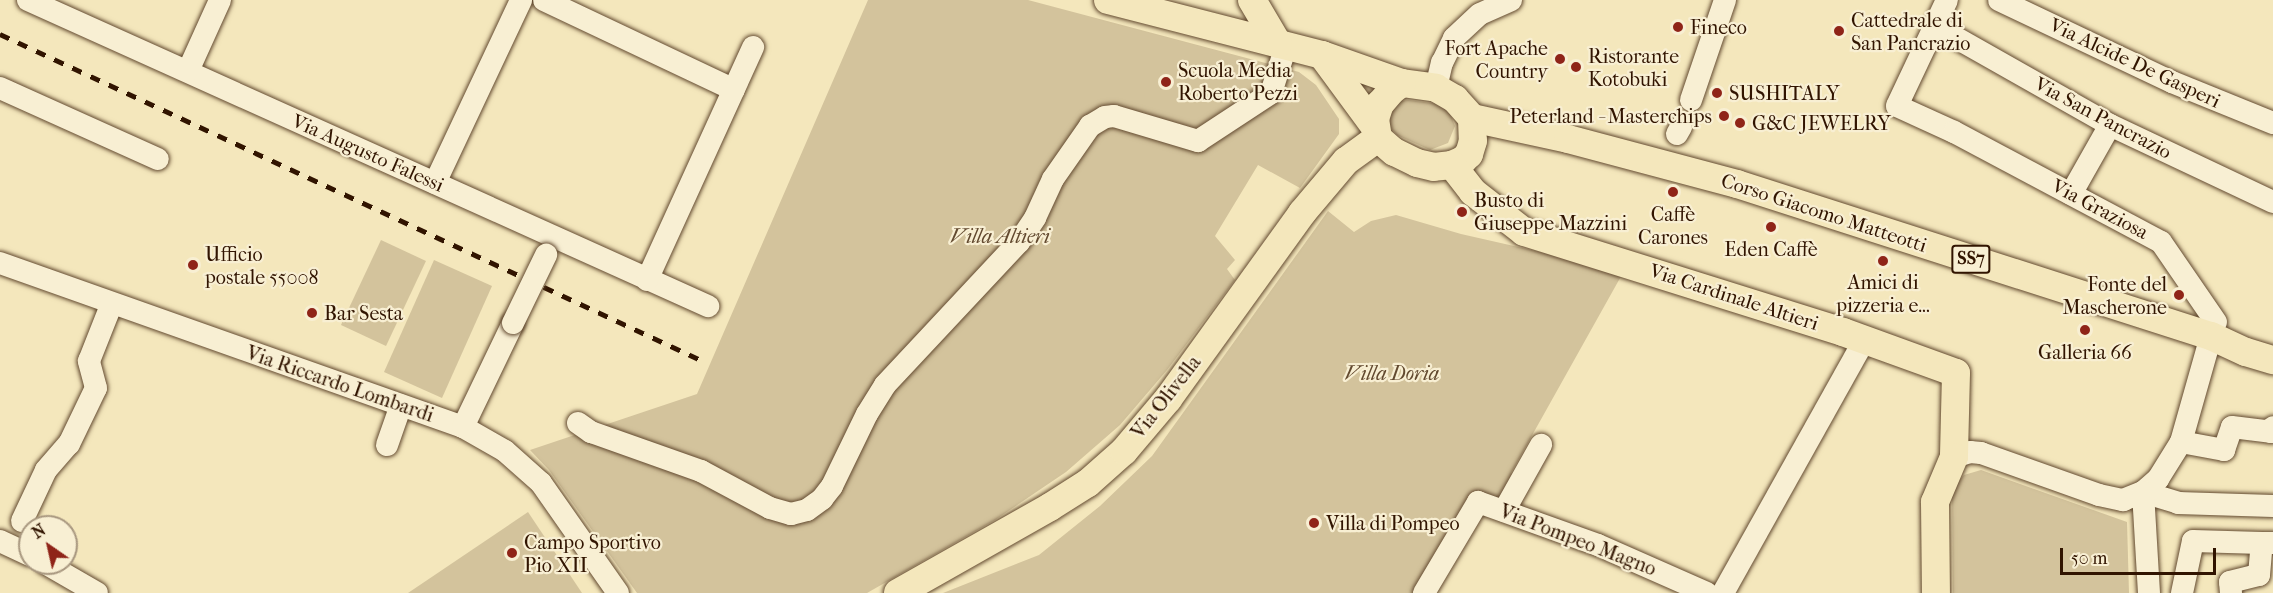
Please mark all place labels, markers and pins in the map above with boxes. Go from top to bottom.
place label: Cattedrale di San Pancrazio [1851,8,1970,55]
place label: Fineco [1690,15,1747,39]
marker: Fineco [1671,20,1685,34]
marker: Cattedrale di San Pancrazio [1832,24,1846,38]
place label: Fort Apache Country [1444,36,1548,83]
place label: Ristorante Kotobuki [1588,44,1679,91]
marker: Fort Apache Country [1553,52,1567,66]
place label: Scuola Media Roberto Pezzi [1178,58,1298,105]
marker: Ristorante Kotobuki [1569,60,1583,74]
marker: Scuola Media Roberto Pezzi [1159,75,1173,89]
place label: SUSHITALY [1729,81,1840,105]
marker: SUSHITALY [1710,86,1724,100]
place label: Peterland - Masterchips [1510,104,1712,128]
marker: Peterland - Masterchips [1717,109,1731,123]
place label: G&C JEWELRY [1752,111,1891,135]
marker: G&C JEWELRY [1733,116,1747,130]
marker: Caffè Carones [1666,185,1680,199]
place label: Busto di Giuseppe Mazzini [1474,189,1627,236]
place label: Caffè Carones [1638,202,1708,249]
marker: Busto di Giuseppe Mazzini [1455,205,1469,219]
marker: Eden Caffè [1764,220,1778,234]
place label: Eden Caffè [1724,237,1818,261]
place label: Ufficio postale 55008 [205,242,319,289]
marker: Amici di pizzeria e... [1876,254,1890,268]
marker: Ufficio postale 55008 [186,258,200,272]
place label: Amici di pizzeria e... [1836,270,1930,317]
place label: Fonte del Mascherone [2063,272,2167,319]
marker: Fonte del Mascherone [2172,288,2186,302]
place label: Bar Sesta [324,301,403,325]
marker: Bar Sesta [305,306,319,320]
marker: Galleria 66 [2078,323,2092,337]
place label: Galleria 66 [2038,340,2132,364]
place label: Villa di Pompeo [1326,511,1460,535]
marker: Villa di Pompeo [1307,516,1321,530]
place label: Campo Sportivo Pio XII [524,530,661,577]
marker: Campo Sportivo Pio XII [505,546,519,560]

